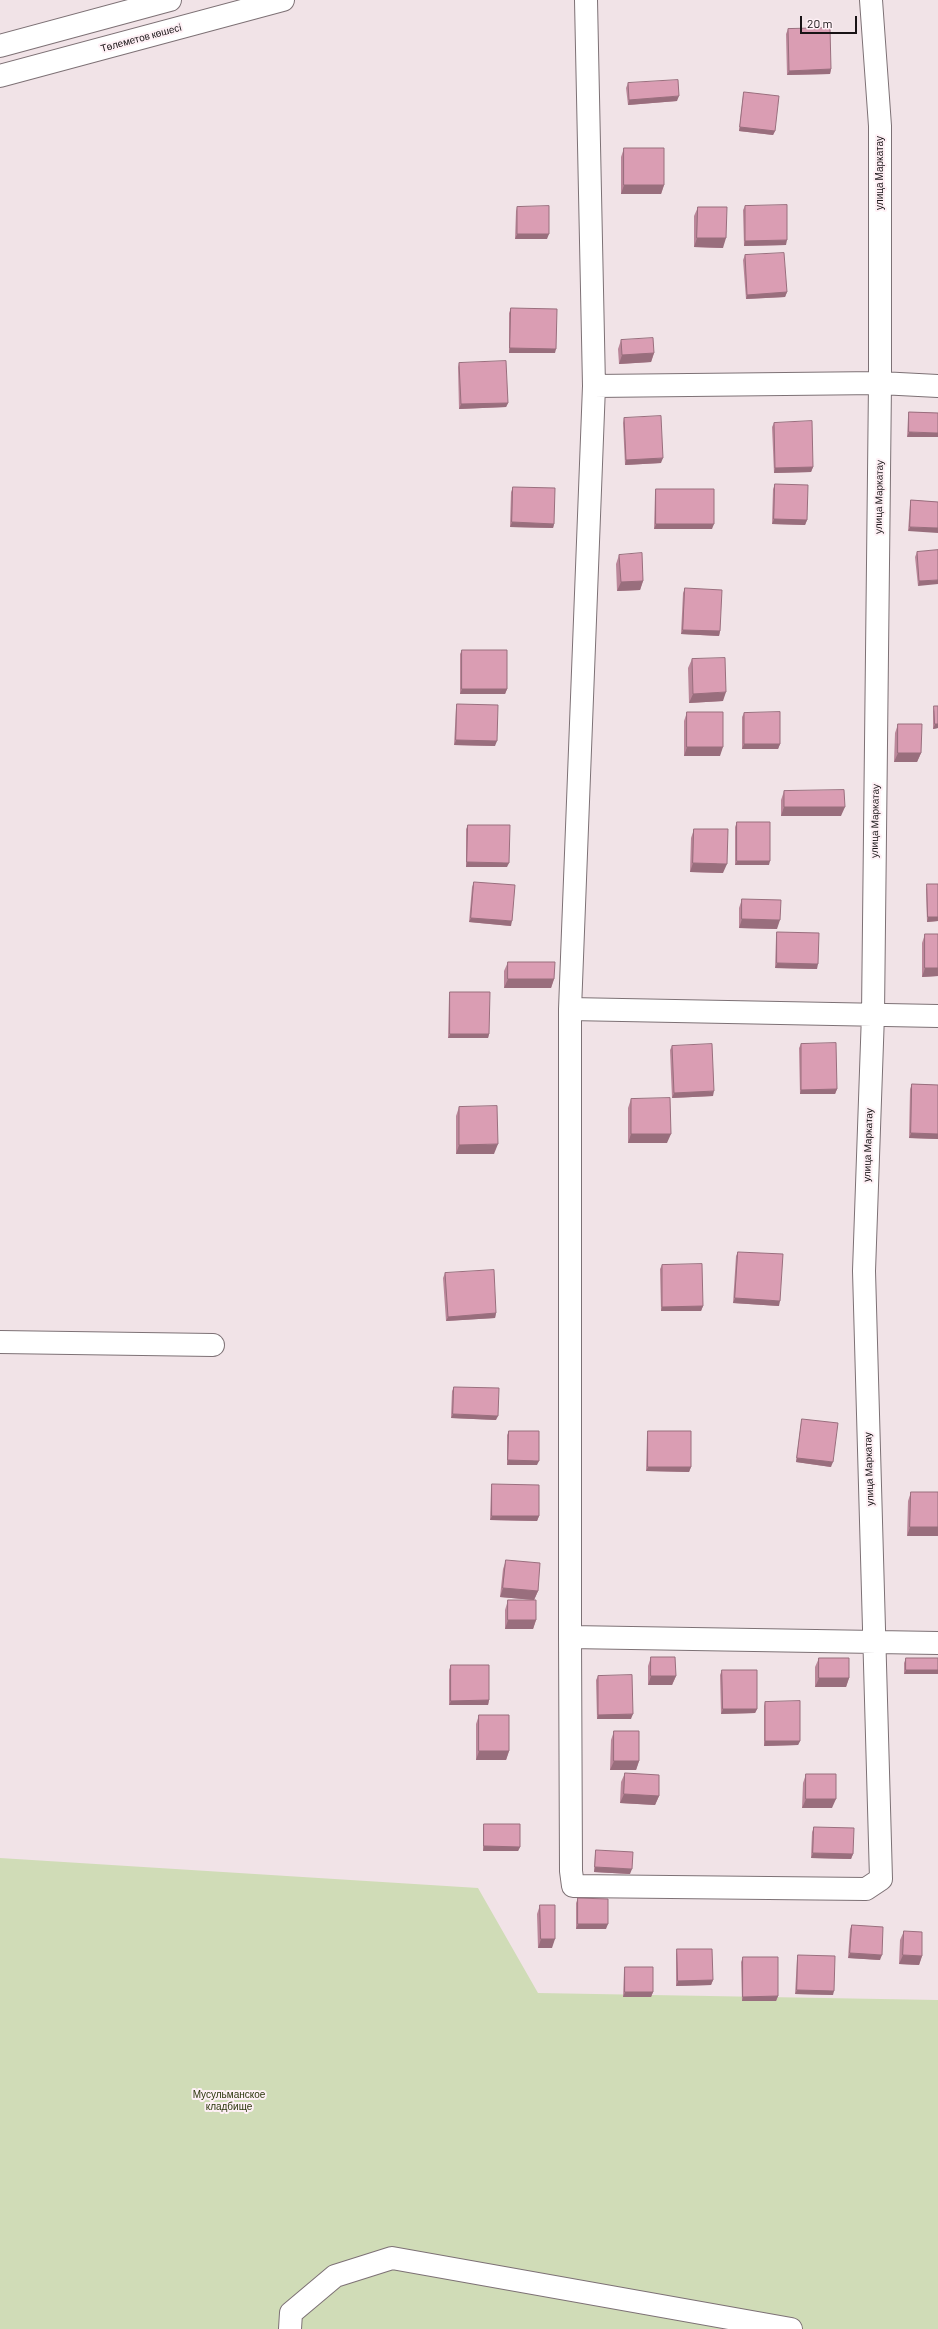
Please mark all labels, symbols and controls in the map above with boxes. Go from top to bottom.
scale bar [802,8,859,34]
text: 20 m [807,16,833,30]
street label: Төлеметов көшесі [99,21,183,55]
street label: улица Маркатау [874,136,886,210]
street label: улица Маркатау [872,460,886,534]
street label: улица Маркатау [868,784,882,858]
street label: улица Маркатау [861,1108,875,1182]
street label: улица Маркатау [862,1432,876,1506]
park label: Мусульманское кладбище [193,2089,265,2112]

